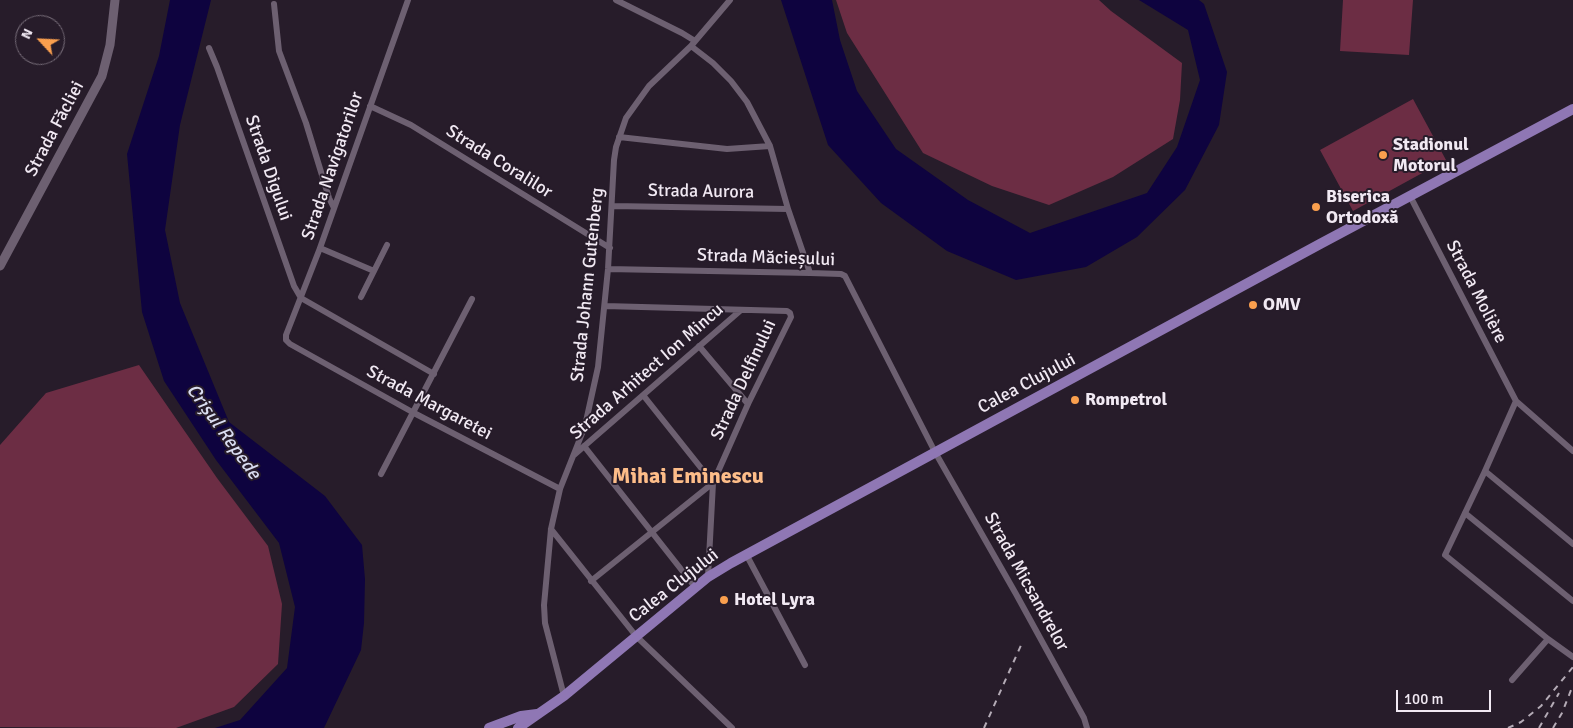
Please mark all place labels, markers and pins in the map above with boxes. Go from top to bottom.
place label: Stadionul Motorul [1393,134,1469,176]
marker: Stadionul Motorul [1377,149,1389,161]
place label: Biserica Ortodoxă [1326,186,1399,228]
marker: Biserica Ortodoxă [1310,201,1322,213]
place label: OMV [1263,294,1301,316]
marker: OMV [1247,299,1259,311]
place label: Rompetrol [1085,389,1167,411]
marker: Rompetrol [1069,394,1081,406]
place label: Hotel Lyra [734,589,815,611]
marker: Hotel Lyra [718,594,730,606]

